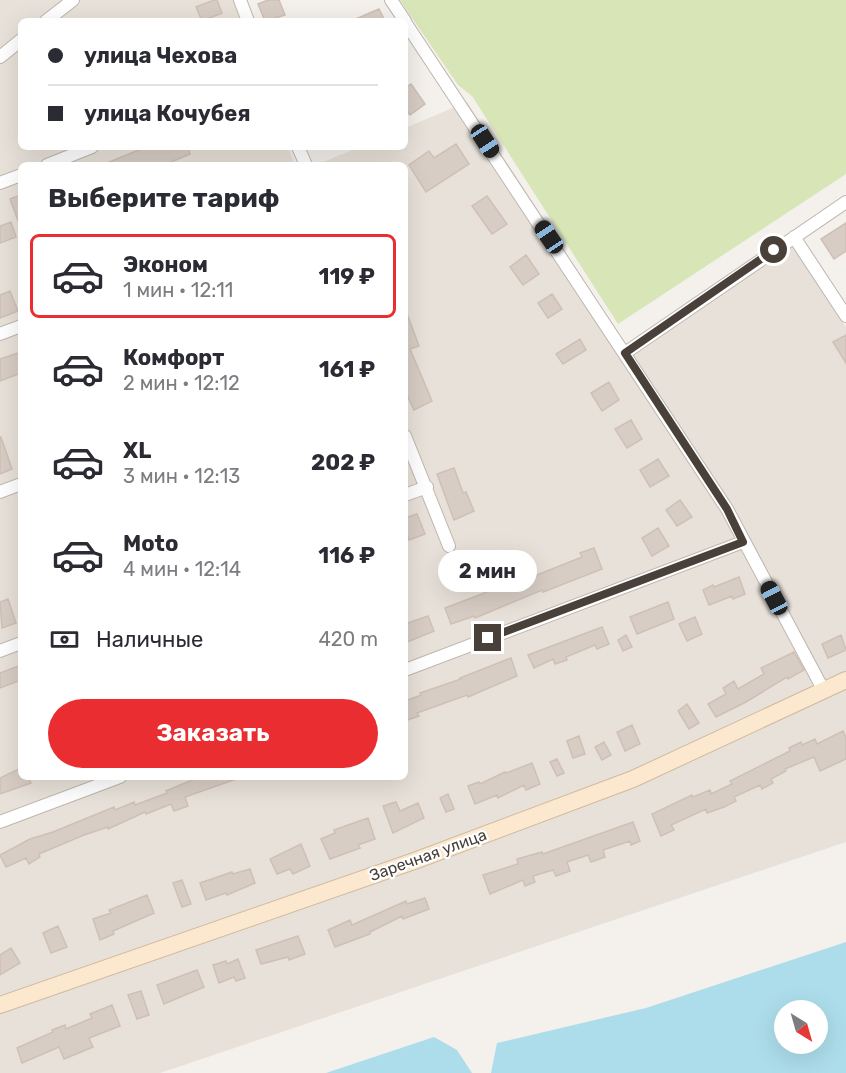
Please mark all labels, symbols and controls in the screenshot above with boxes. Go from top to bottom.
text: улица Чехова [84,42,237,69]
text: улица Кочубея [84,100,251,127]
car [468,121,502,161]
text: Выберите тариф [48,182,279,214]
car [531,217,567,257]
route start [760,236,787,263]
icon: car [51,249,105,303]
text: Эконом [123,251,208,278]
text: 119 ₽ [318,263,375,290]
text: 1 мин · 12:11 [123,278,233,302]
icon: car [51,342,105,396]
text: Комфорт [123,344,224,371]
text: 161 ₽ [319,356,375,383]
text: 2 мин · 12:12 [123,371,240,395]
icon: car [51,435,105,489]
text: XL [123,437,151,464]
text: 202 ₽ [311,449,375,476]
text: 3 мин · 12:13 [123,464,240,488]
icon: car [51,528,105,582]
text: Moto [123,530,178,557]
text: 116 ₽ [318,542,375,569]
callout: 2 мин [438,551,538,593]
text: 4 мин · 12:14 [123,557,241,581]
text: 2 мин [459,559,516,583]
car [758,578,790,618]
icon: cash [48,623,81,656]
route end [474,624,501,651]
text: Наличные [96,626,203,653]
text: 420 m [318,627,378,651]
button: Заказать [48,699,378,768]
street label: Заречная улица [367,825,489,885]
north arrow [774,1000,828,1054]
map controls [774,1000,828,1054]

